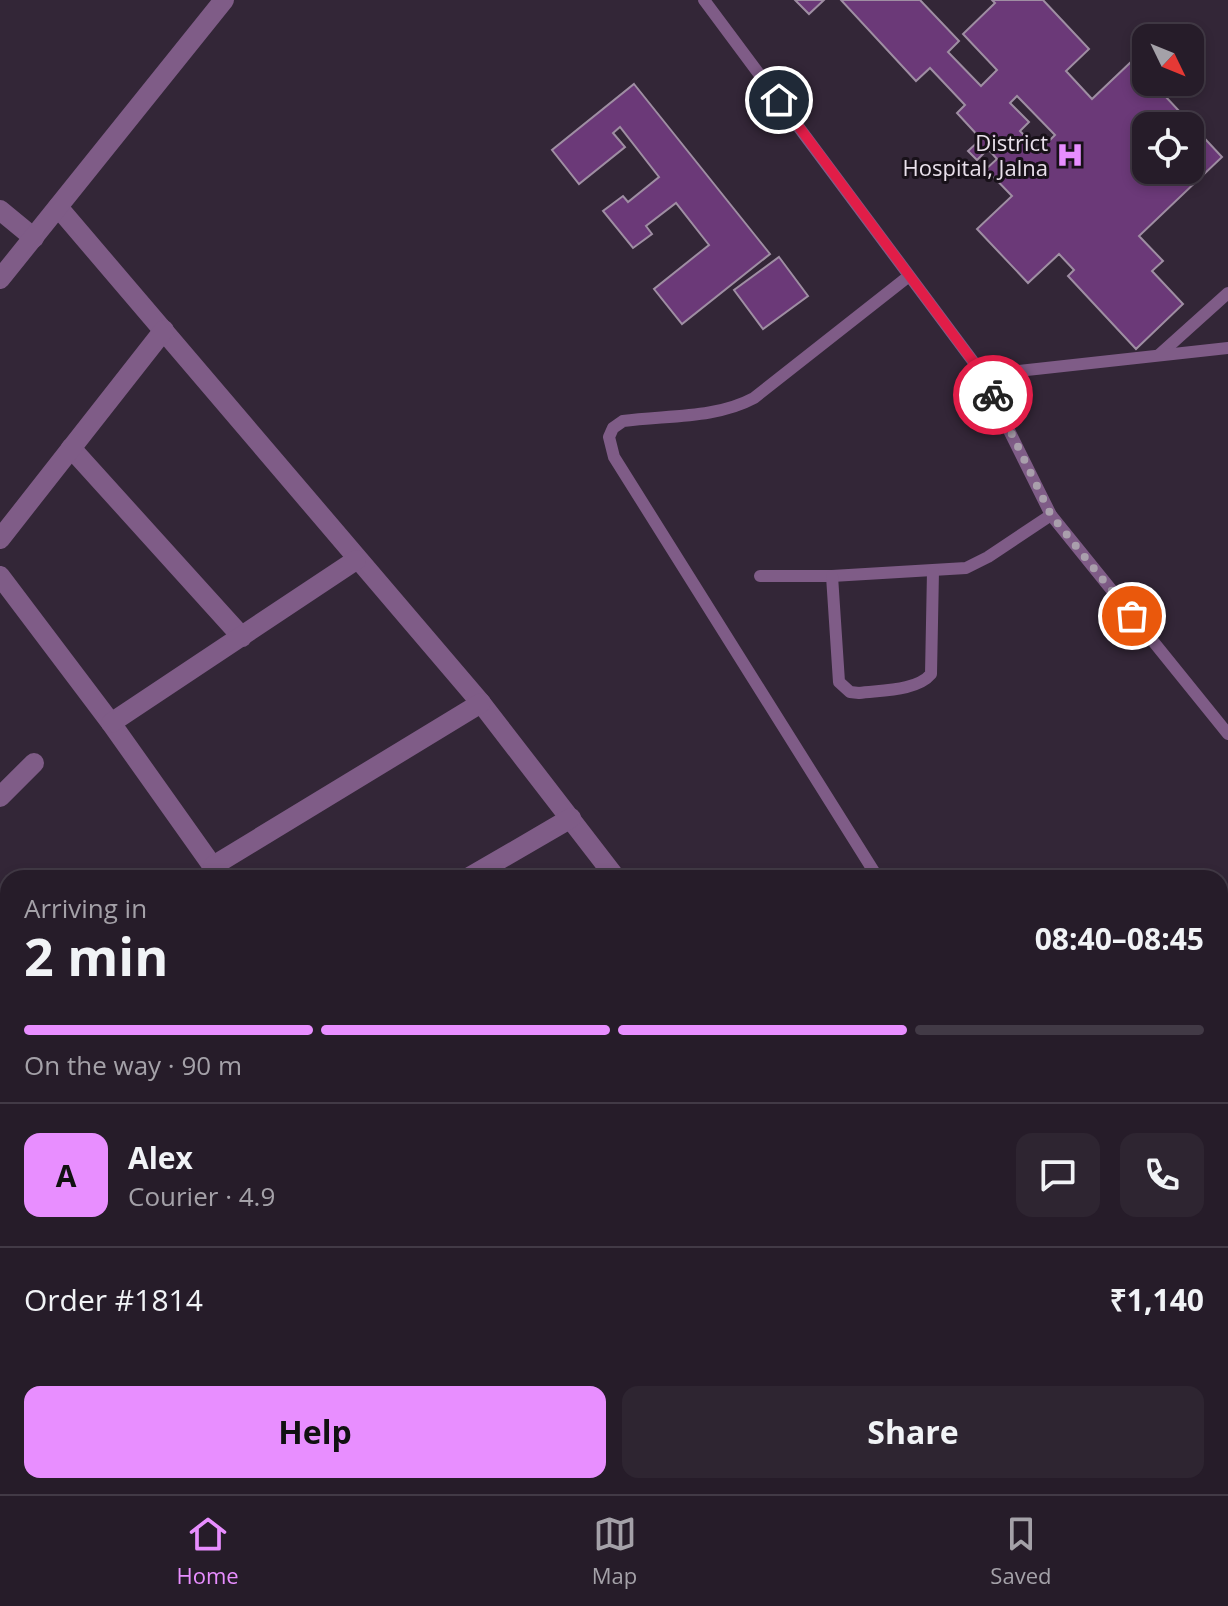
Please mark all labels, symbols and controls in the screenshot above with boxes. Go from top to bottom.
north arrow [1132,24,1204,96]
map controls [1132,24,1204,184]
pin [745,66,813,134]
icon: home [757,78,801,122]
button: locate [1132,112,1204,184]
place label: District Hospital, Jalna [903,127,1048,182]
hospital icon: District Hospital, Jalna [1055,140,1085,170]
courier [953,355,1033,435]
icon: bike [971,373,1015,417]
pin [1098,582,1166,650]
icon: bag [1110,594,1154,638]
text: Arriving in [24,890,147,926]
text: 08:40–08:45 [1035,918,1204,959]
text: 2 min [24,920,168,991]
text: On the way · 90 m [24,1047,242,1083]
button: chat [1016,1133,1100,1217]
button: phone [1120,1133,1204,1217]
text: Alex [128,1137,193,1178]
text: A [56,1155,76,1196]
text: Courier · 4.9 [128,1178,275,1214]
text: Order #1814 [24,1279,203,1320]
text: ₹1,140 [1110,1279,1204,1320]
button: Help [24,1386,606,1478]
button: Share [622,1386,1204,1478]
tab: Home [177,1512,239,1590]
tab: Map [592,1512,637,1590]
tab: Saved [990,1512,1051,1590]

